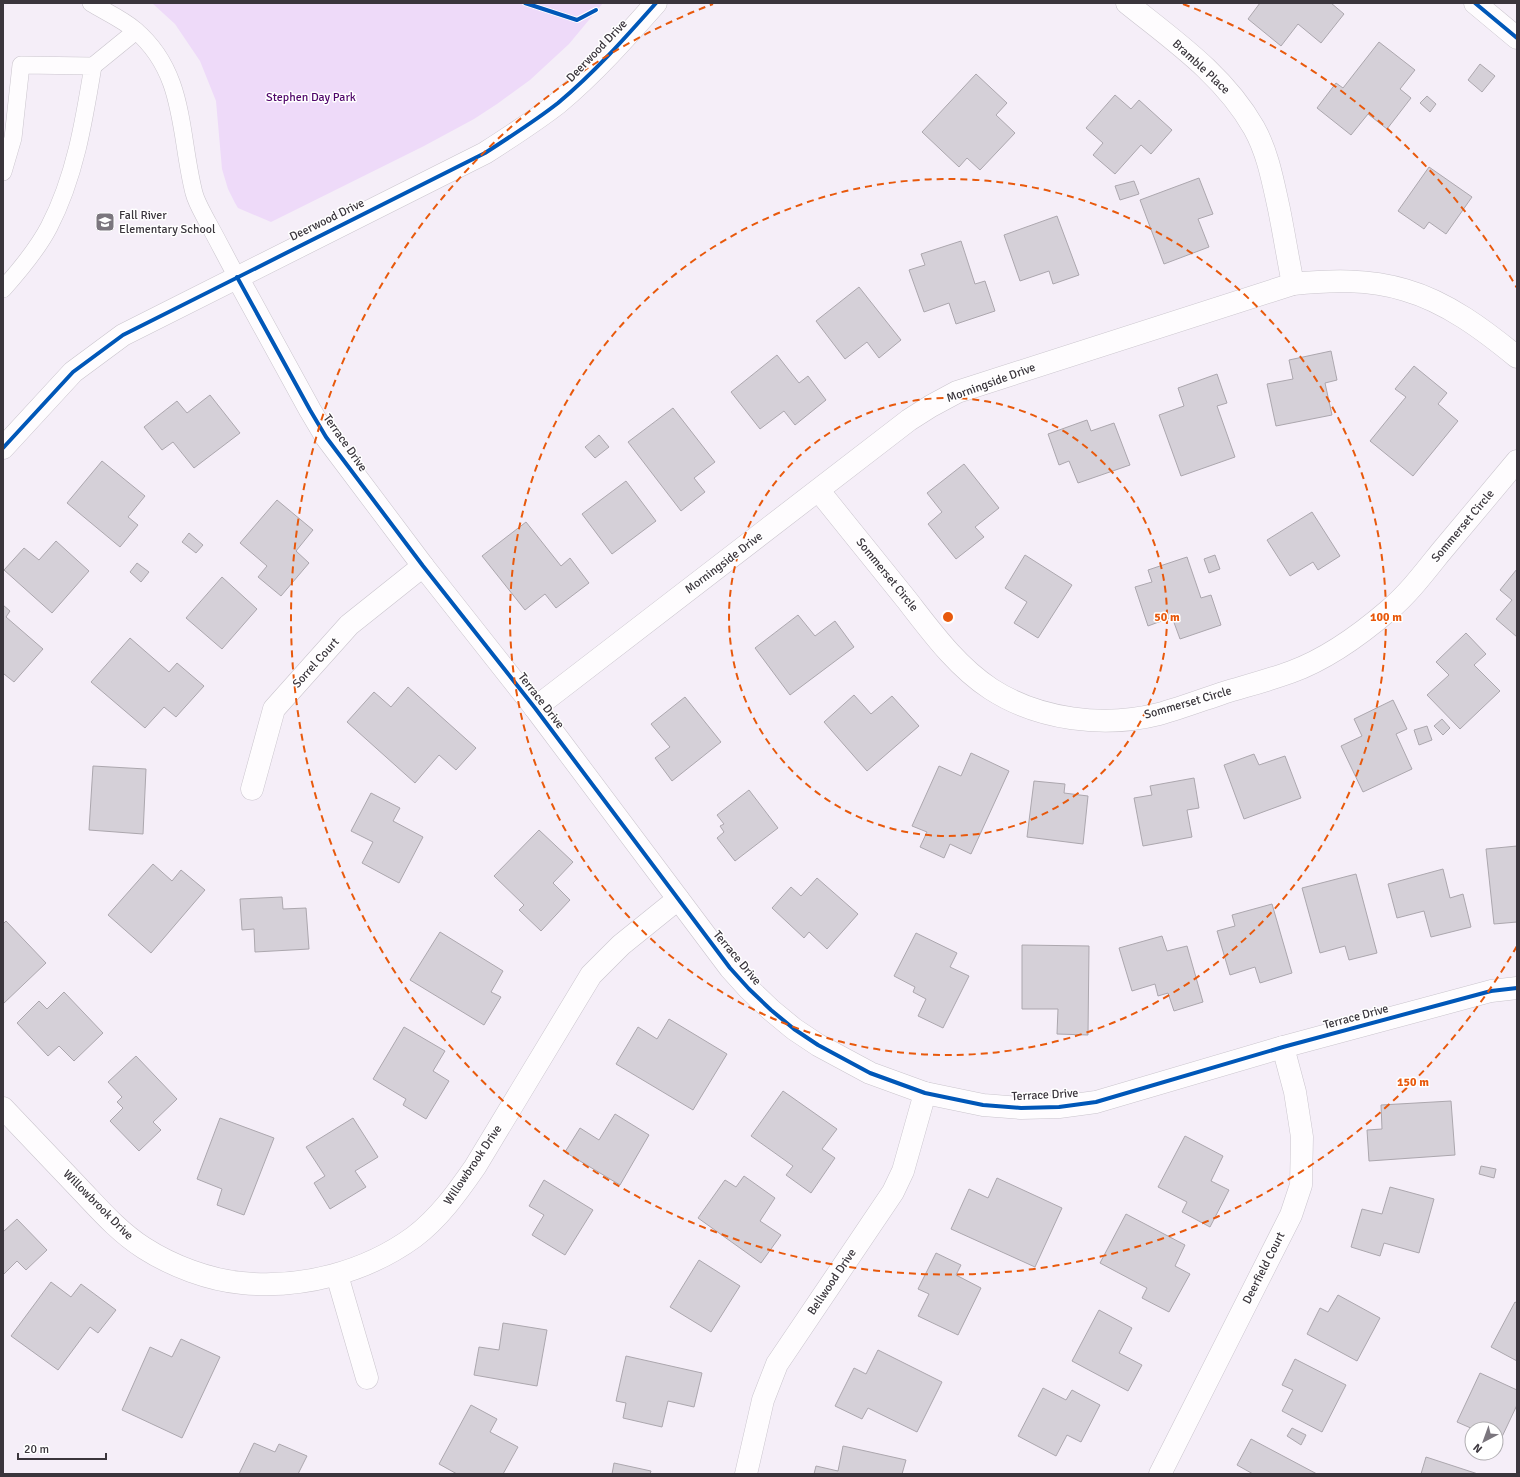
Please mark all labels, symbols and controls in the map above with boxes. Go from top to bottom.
street label: Deerwood Drive [563,17,631,85]
street label: Bramble Place [1169,36,1233,98]
park label: Stephen Day Park [266,90,356,105]
street label: Deerwood Drive [287,195,367,245]
place label: Fall River Elementary School [119,208,216,237]
school or university icon: Fall River Elementary School [94,211,116,233]
street label: Morningside Drive [945,360,1037,406]
street label: Terrace Drive [320,411,370,475]
street label: Sommerset Circle [1428,487,1498,565]
street label: Morningside Drive [682,529,766,597]
street label: Sommerset Circle [853,535,921,615]
centre of rings [941,610,955,624]
text: 50 m [1154,610,1180,625]
text: 100 m [1370,610,1402,625]
street label: Sorrel Court [290,635,342,691]
street label: Terrace Drive [515,670,567,732]
street label: Sommerset Circle [1143,683,1233,723]
street label: Terrace Drive [710,928,764,988]
street label: Terrace Drive [1322,1001,1390,1033]
text: 150 m [1397,1075,1429,1090]
street label: Terrace Drive [1011,1086,1079,1104]
street label: Willowbrook Drive [441,1122,505,1208]
street label: Willowbrook Drive [60,1167,136,1243]
street label: Deerfield Court [1239,1229,1289,1307]
street label: Bellwood Drive [804,1246,860,1318]
north arrow [1464,1421,1504,1461]
scale bar [18,1435,106,1461]
text: N [1471,1441,1485,1456]
text: 20 m [24,1442,49,1457]

